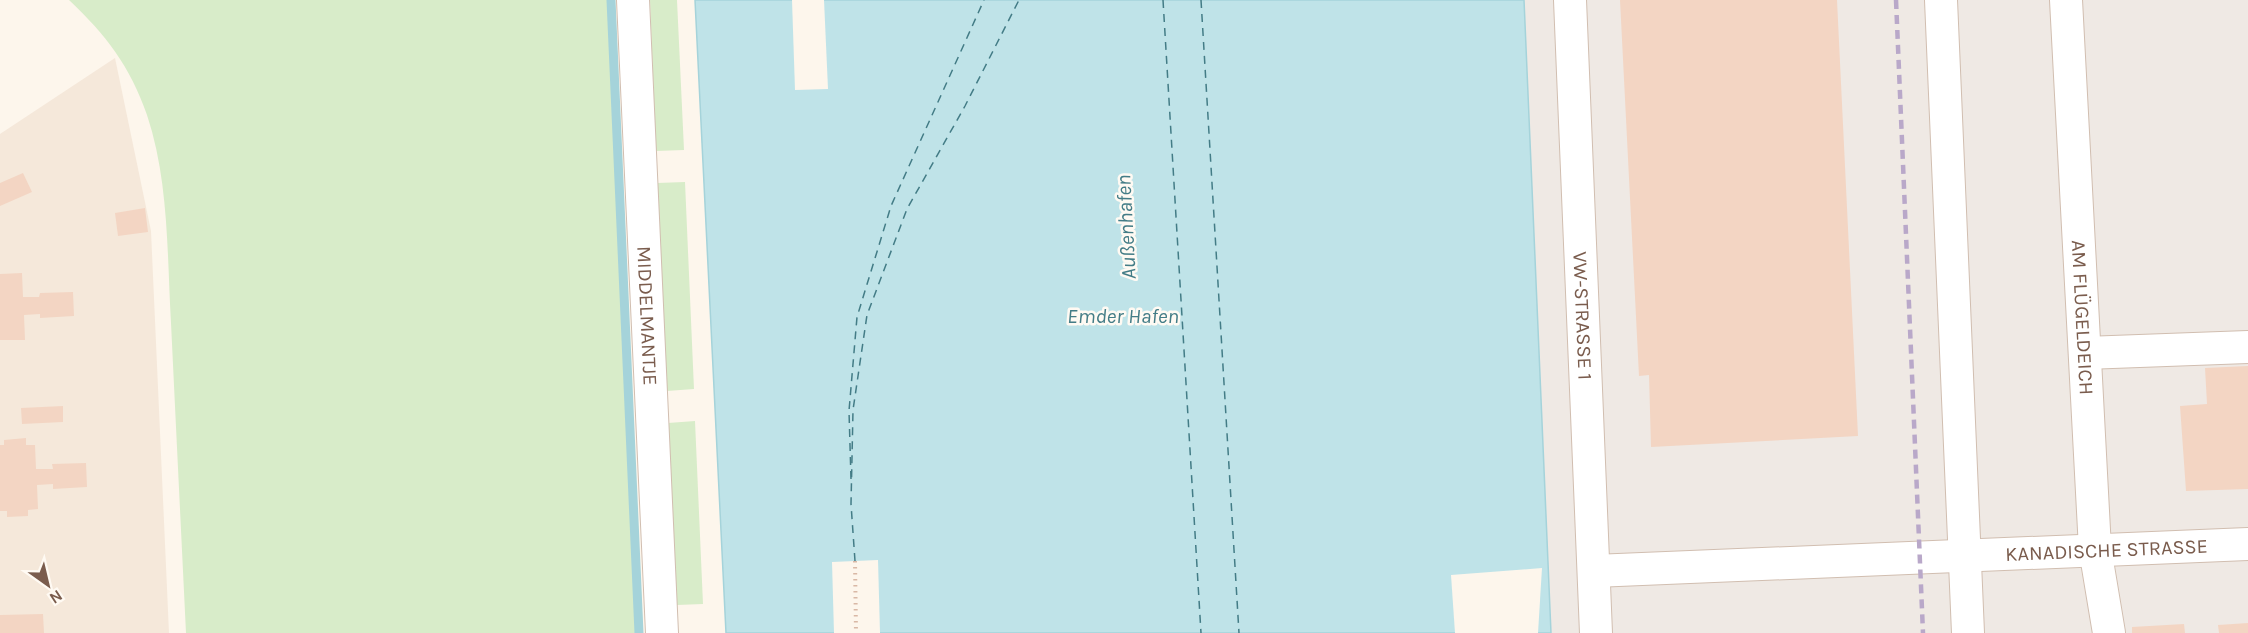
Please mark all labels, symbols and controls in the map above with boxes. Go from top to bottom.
water label: Außenhafen [1111,174,1141,280]
street label: AM FLÜGELDEICH [2067,239,2098,396]
street label: MIDDELMANTJE [633,245,662,386]
street label: VW-STRASSE 1 [1569,251,1597,381]
water label: Emder Hafen [1067,304,1179,328]
street label: KANADISCHE STRASSE [2005,534,2208,566]
north arrow [18,555,78,615]
text: N [46,586,66,608]

